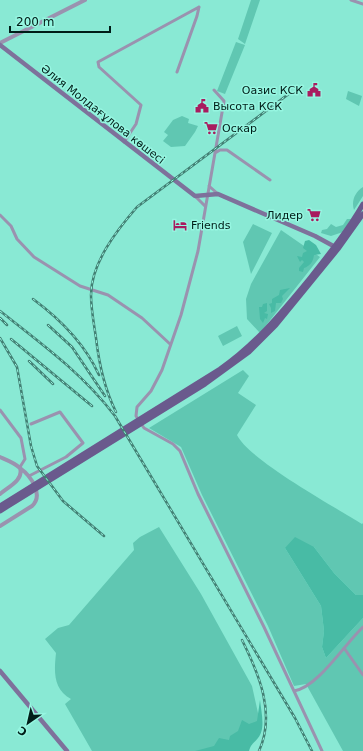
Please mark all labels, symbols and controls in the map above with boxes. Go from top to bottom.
scale bar [10,8,110,34]
text: 200 m [16,15,54,29]
street label: Әлия Молдағұлова көшесі [38,62,167,167]
public building icon: Оазис КСК [306,82,322,98]
place label: Оазис КСК [242,84,303,97]
public building icon: Высота КСК [194,98,210,114]
place label: Высота КСК [213,100,282,113]
supermarket icon: Оскар [203,120,219,136]
place label: Оскар [222,122,257,135]
supermarket icon: Лидер [306,207,322,223]
place label: Лидер [266,209,303,222]
hotel icon: Friends [172,217,188,233]
place label: Friends [191,219,231,232]
north arrow [8,703,48,743]
text: С [16,723,30,739]

